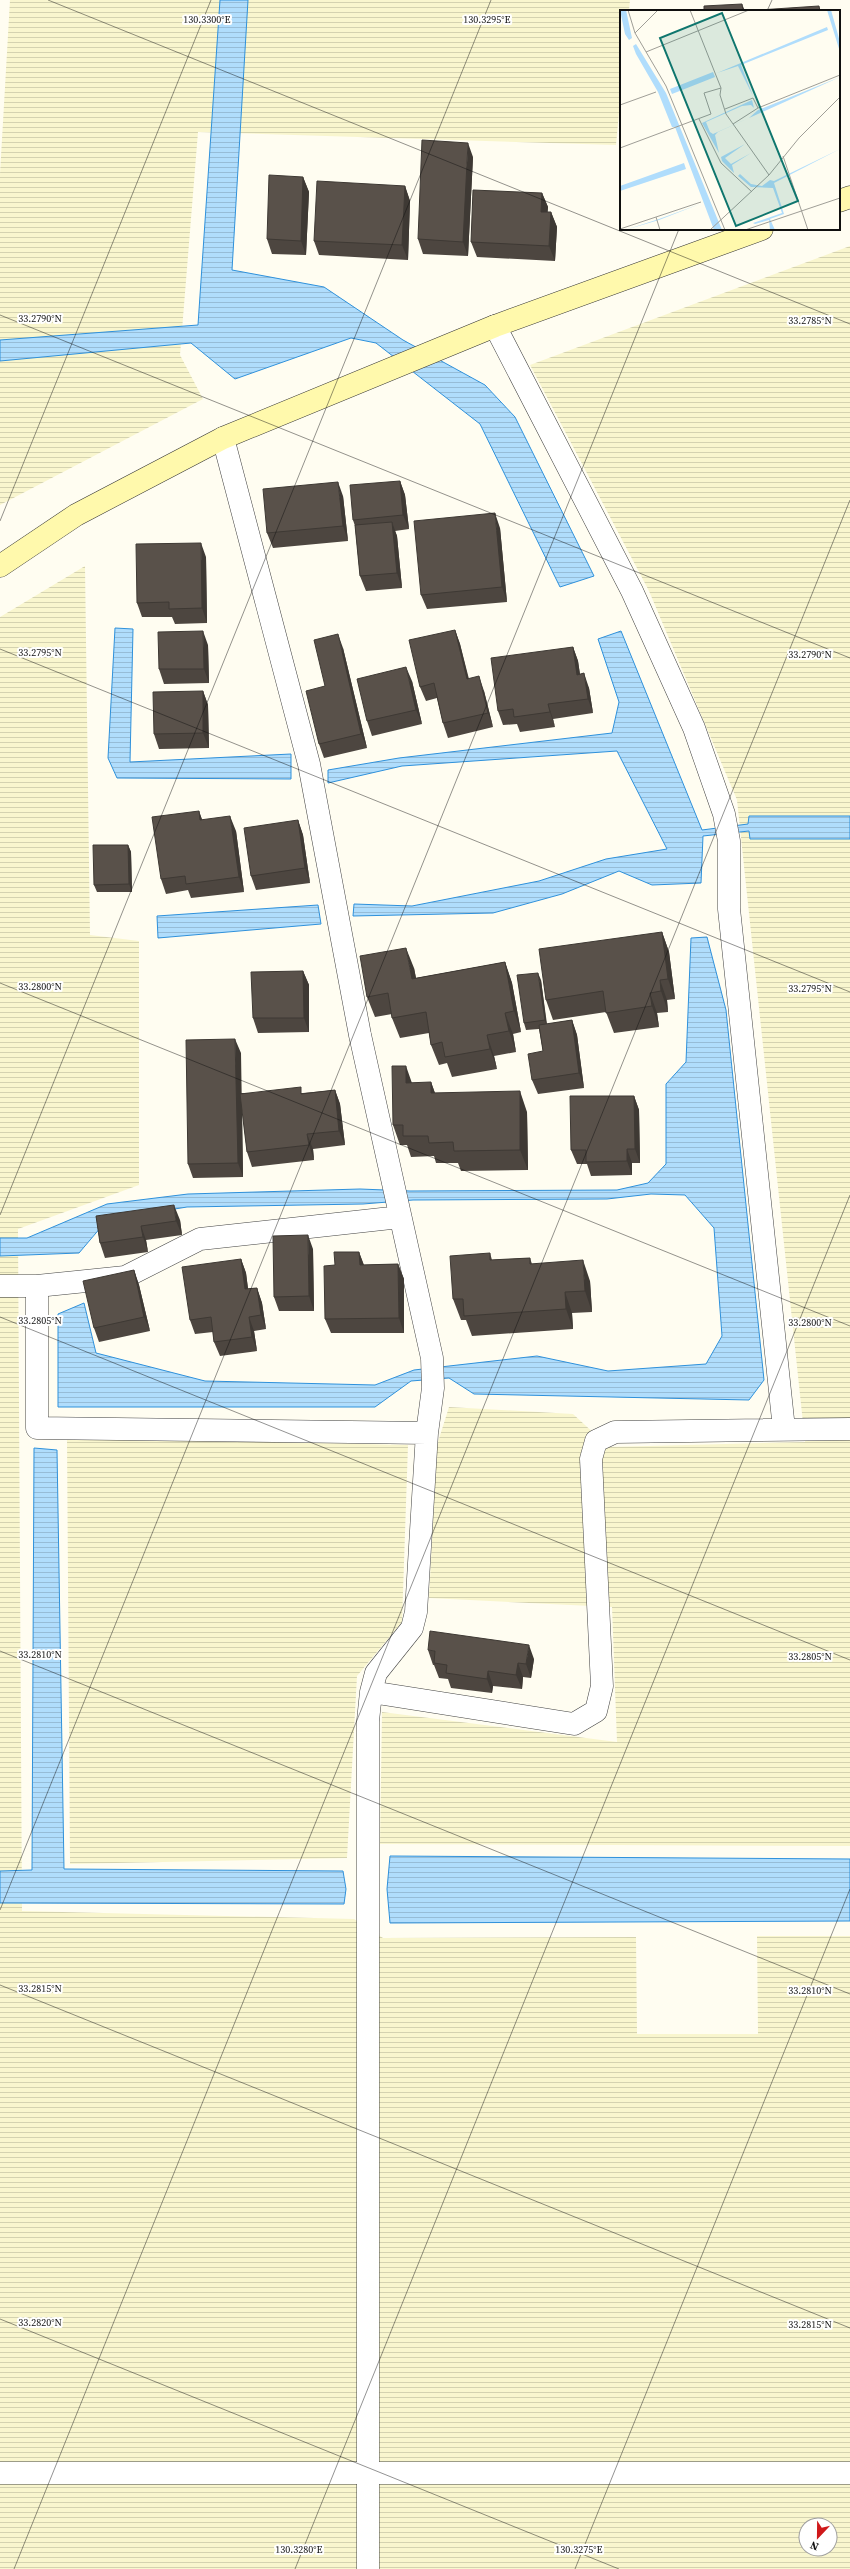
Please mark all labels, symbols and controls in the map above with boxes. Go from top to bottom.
inset map [620,10,840,230]
text: 130.3300°E [183,13,231,26]
text: 130.3295°E [463,13,511,26]
text: 33.2790°N [18,312,62,325]
text: 33.2785°N [788,314,832,327]
text: 33.2795°N [18,646,62,659]
text: 33.2790°N [788,648,832,661]
text: 33.2800°N [18,980,62,993]
text: 33.2795°N [788,982,832,995]
text: 33.2805°N [18,1314,62,1327]
text: 33.2800°N [788,1316,832,1329]
text: 33.2810°N [18,1648,62,1661]
text: 33.2805°N [788,1650,832,1663]
text: 33.2815°N [18,1982,62,1995]
text: 33.2810°N [788,1984,832,1997]
text: 33.2820°N [18,2316,62,2329]
text: 33.2815°N [788,2318,832,2331]
north arrow [798,2517,838,2557]
text: N [808,2537,821,2554]
text: 130.3280°E [275,2543,323,2556]
text: 130.3275°E [555,2543,603,2556]

